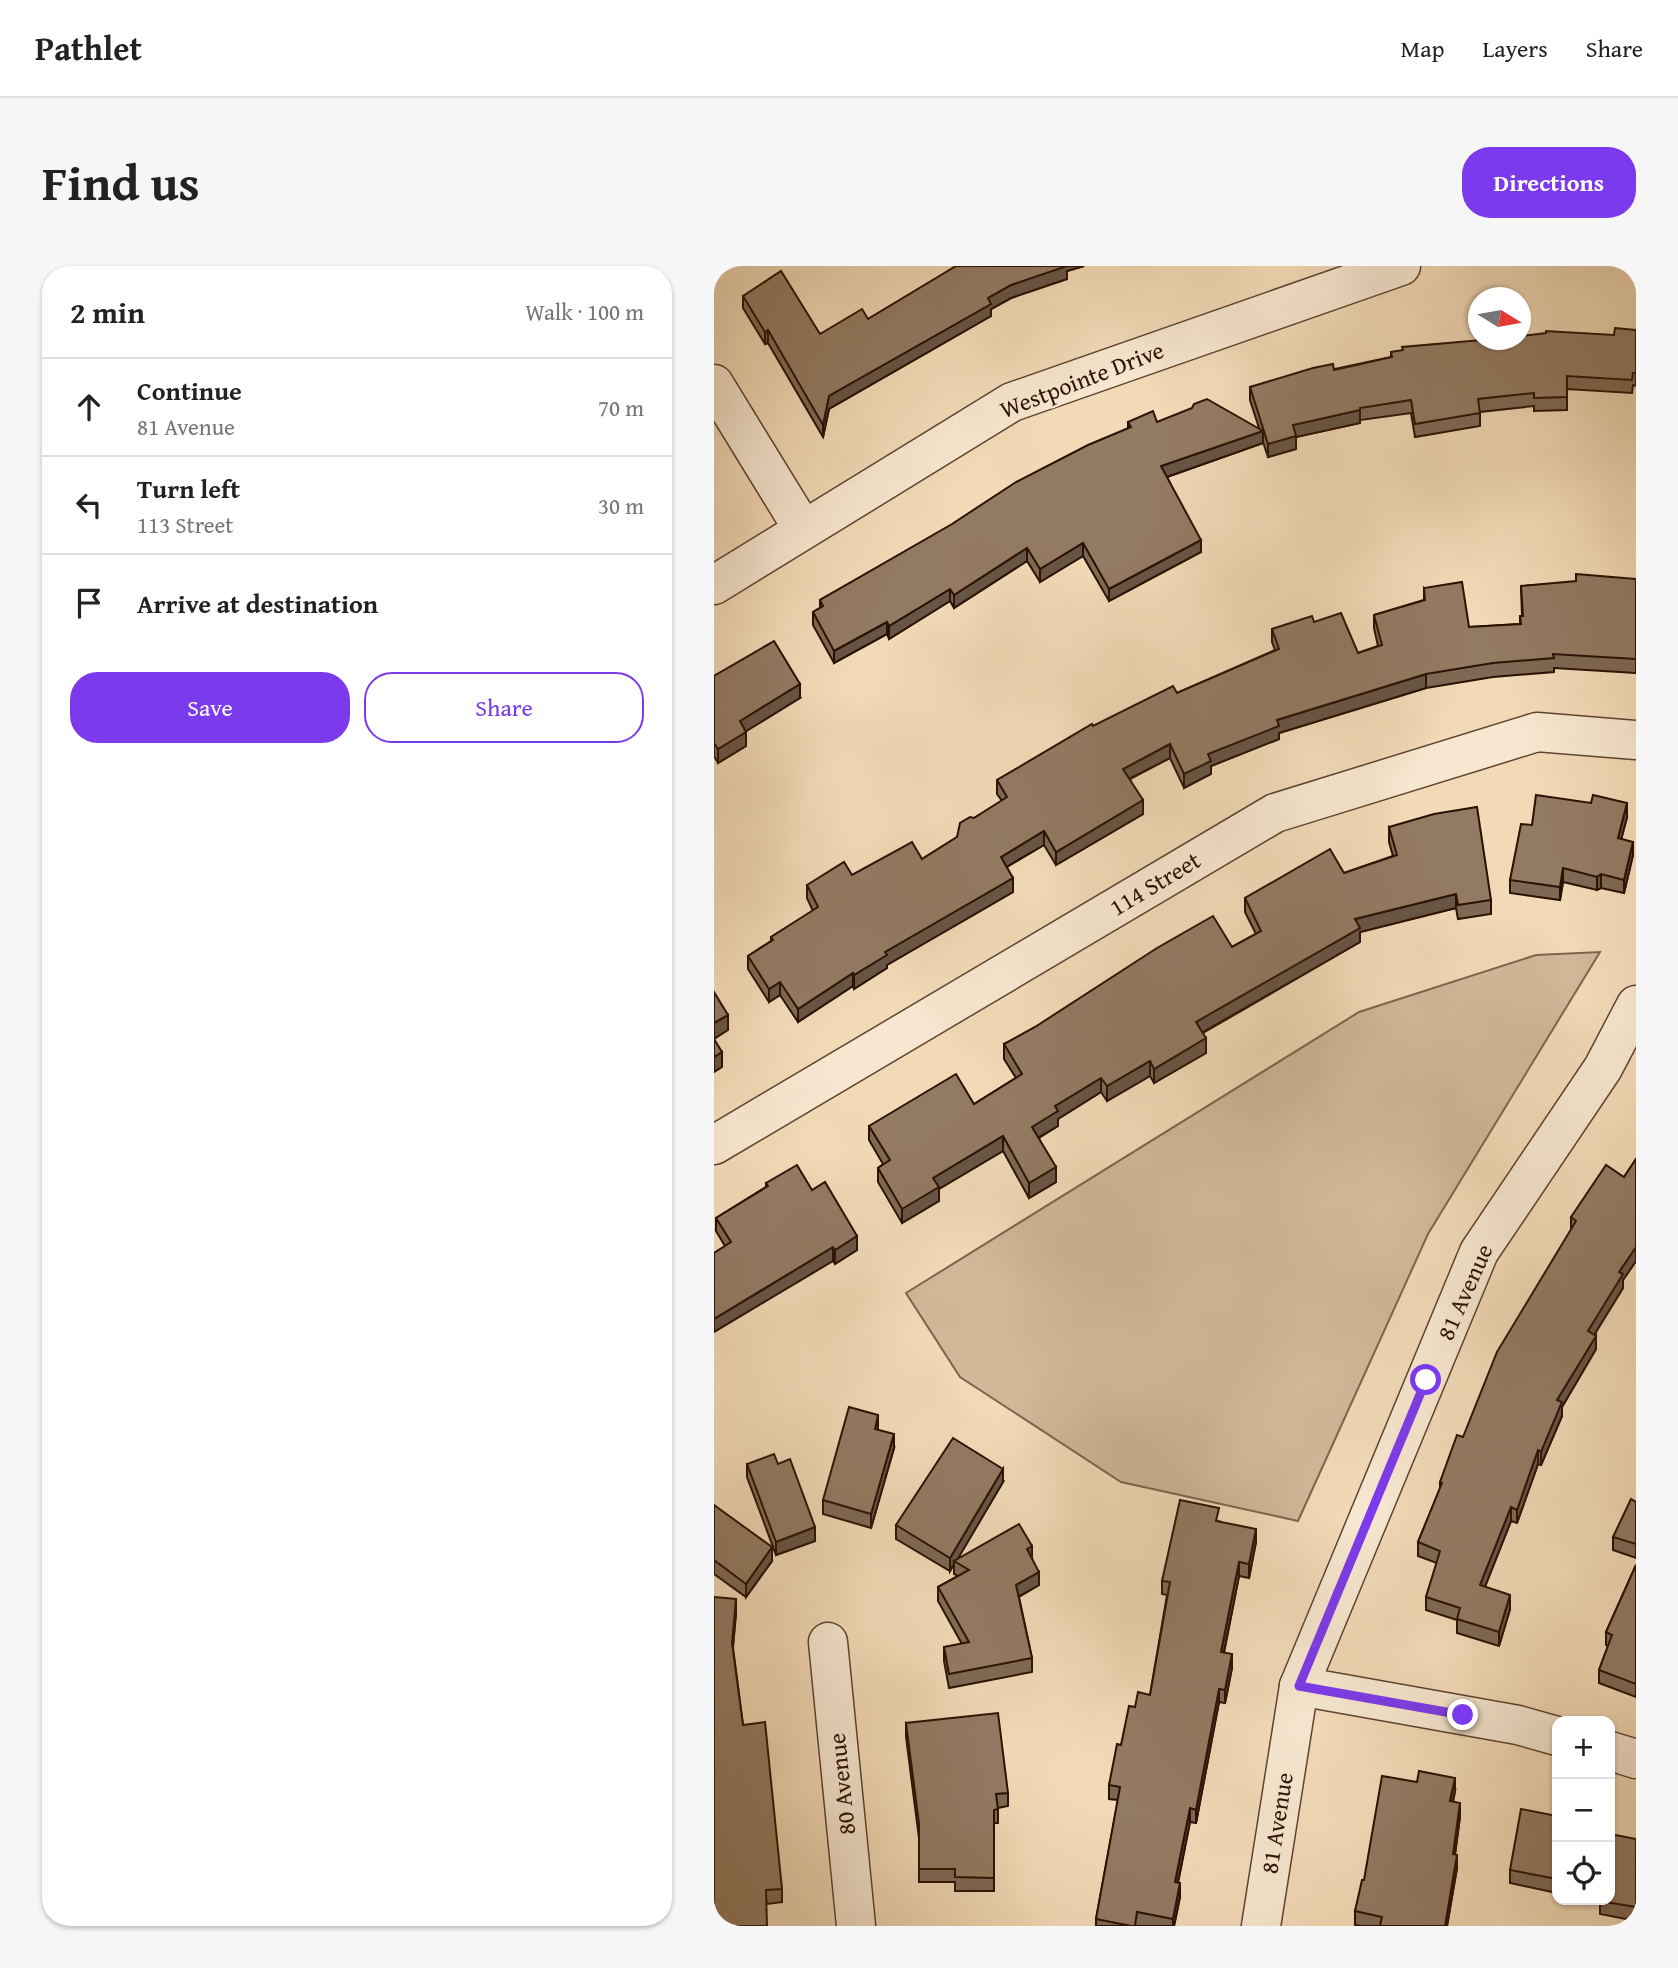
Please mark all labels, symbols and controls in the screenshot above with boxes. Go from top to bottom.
text: Pathlet [35,24,142,72]
text: Map [1401,31,1444,66]
text: Layers [1482,31,1548,66]
text: Share [1586,31,1643,66]
text: Find us [42,146,200,218]
button: Directions [1462,147,1636,218]
north arrow [1468,287,1531,350]
text: 2 min [70,290,145,334]
text: Walk · 100 m [525,295,644,328]
street label: Westpointe Drive [995,332,1169,427]
text: Continue [137,371,242,410]
icon: ahead [70,388,108,426]
text: 70 m [598,391,644,424]
text: 81 Avenue [137,410,235,443]
text: Turn left [137,469,240,508]
icon: left [70,486,108,524]
text: 30 m [598,489,644,522]
text: 113 Street [137,508,233,541]
icon: arrive [70,584,108,622]
text: Arrive at destination [137,584,378,623]
button: Save [70,672,350,743]
button: Share [364,672,644,743]
street label: 114 Street [1103,842,1207,924]
street label: 81 Avenue [1428,1238,1501,1346]
route start [1410,1364,1441,1395]
route end [1447,1699,1478,1730]
map controls [1552,1716,1615,1905]
button: + [1552,1716,1615,1779]
street label: 80 Avenue [819,1731,864,1837]
street label: 81 Avenue [1251,1770,1302,1876]
button: − [1552,1779,1615,1842]
button: locate [1552,1842,1615,1905]

